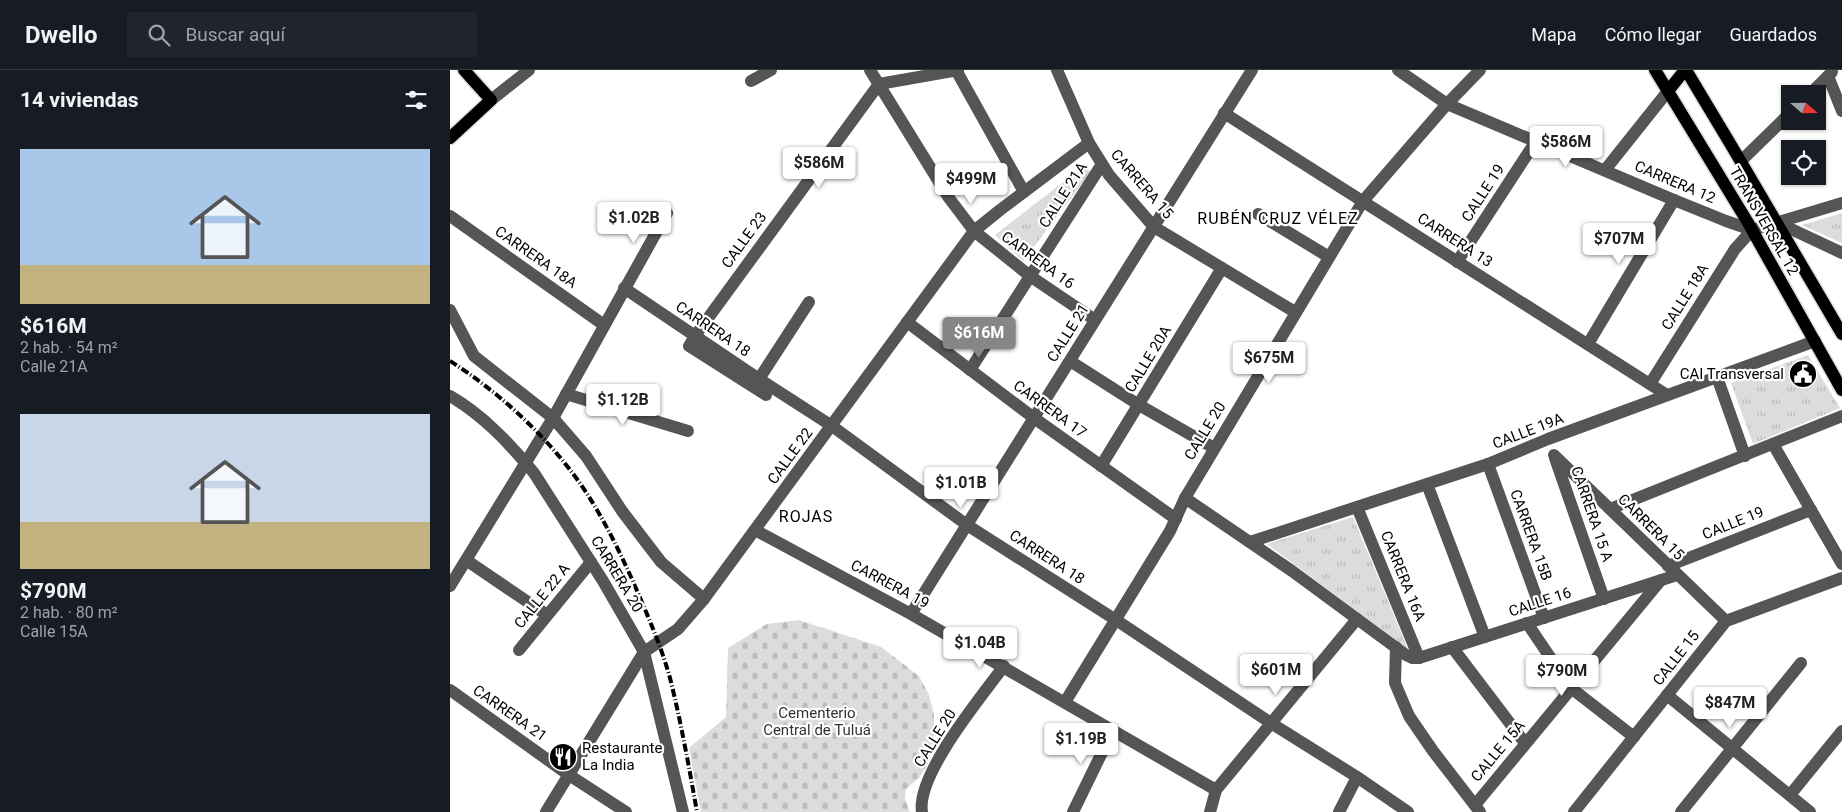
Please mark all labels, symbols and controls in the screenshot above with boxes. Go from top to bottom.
search box [127,12,477,57]
text: Dwello [25,21,97,49]
icon: search [145,21,173,49]
text: Buscar aquí [185,23,285,46]
text: Mapa [1531,24,1577,45]
text: Cómo llegar [1605,24,1701,45]
text: Guardados [1729,24,1817,45]
north arrow [1781,85,1826,130]
map controls [1781,85,1826,185]
icon: filters [402,86,430,114]
text: 14 viviendas [20,88,139,112]
pin: $586M [1531,126,1601,168]
text: $586M [1541,132,1591,151]
button: locate [1781,140,1826,185]
pin: $586M [784,146,854,189]
street label: CARRERA 15 [1107,146,1177,222]
text: $586M [794,153,844,172]
street label: CARRERA 12 [1632,157,1718,207]
street label: CALLE 21A [1035,159,1091,231]
street label: CALLE 19 [1458,161,1508,225]
pin: $499M [936,162,1006,205]
street label: TRANSVERSAL 12 [1726,164,1802,278]
text: $499M [946,169,996,188]
icon: home [180,182,270,272]
pin: $1.02B [593,202,675,244]
text: $1.02B [608,208,660,227]
street label: CALLE 23 [718,208,770,272]
district label: RUBÉN CRUZ VÉLEZ [1197,209,1359,228]
street label: CARRERA 13 [1414,209,1496,271]
street label: CARRERA 18A [492,222,581,292]
pin: $707M [1584,222,1654,265]
street label: CARRERA 16 [998,227,1078,293]
text: $707M [1594,229,1644,248]
street label: CALLE 18A [1658,260,1713,333]
street label: CARRERA 18 [672,297,754,361]
street label: CALLE 21 [1043,301,1093,365]
text: $616M [20,314,87,338]
pin: $616M [944,316,1014,359]
street label: CALLE 20A [1121,322,1175,396]
text: $616M [954,323,1004,342]
text: 2 hab. · 54 m² [20,338,118,357]
pin: $675M [1234,342,1304,384]
text: $675M [1244,348,1294,367]
text: Calle 21A [20,357,88,376]
public building icon: CAI Transversal [1788,359,1818,389]
place label: CAI Transversal [1680,365,1784,383]
street label: CARRERA 17 [1010,376,1090,442]
pin: $1.12B [582,384,664,426]
text: $1.12B [597,390,649,409]
street label: CALLE 20 [1181,399,1229,463]
street label: CALLE 19A [1490,409,1566,453]
street label: CALLE 22 [764,424,816,488]
icon: home [180,447,270,537]
street label: CARRERA 15 A [1567,464,1617,564]
pin: $1.01B [920,466,1002,509]
text: $1.01B [935,473,987,492]
street label: CARRERA 15B [1506,487,1556,583]
street label: CARRERA 15 [1614,490,1688,564]
street label: CALLE 19 [1700,503,1766,543]
district label: ROJAS [779,507,833,526]
street label: CARRERA 18 [1006,526,1088,588]
street label: CARRERA 16A [1377,528,1429,624]
street label: CARRERA 20 [587,532,647,616]
street label: CARRERA 19 [848,556,932,612]
street label: CALLE 22 A [510,560,574,632]
text: $790M [20,579,87,603]
street label: CALLE 16 [1506,583,1574,621]
text: 2 hab. · 80 m² [20,603,118,622]
text: Calle 15A [20,622,88,641]
pin: $1.04B [939,626,1021,669]
street label: CALLE 15 [1649,627,1703,689]
text: $1.04B [954,633,1006,652]
pin: $601M [1241,654,1311,696]
pin: $790M [1527,654,1597,697]
text: $601M [1251,660,1301,679]
text: $790M [1537,661,1587,680]
street label: CARRERA 21 [470,681,550,745]
pin: $847M [1695,686,1765,729]
text: $847M [1705,693,1755,712]
park label: Cementerio Central de Tuluá [763,704,871,739]
street label: CALLE 20 [910,706,960,770]
street label: CALLE 15A [1467,716,1529,785]
pin: $1.19B [1040,722,1122,765]
text: $1.19B [1055,729,1107,748]
place label: Restaurante La India [582,739,662,774]
restaurant icon: Restaurante La India [548,742,578,772]

